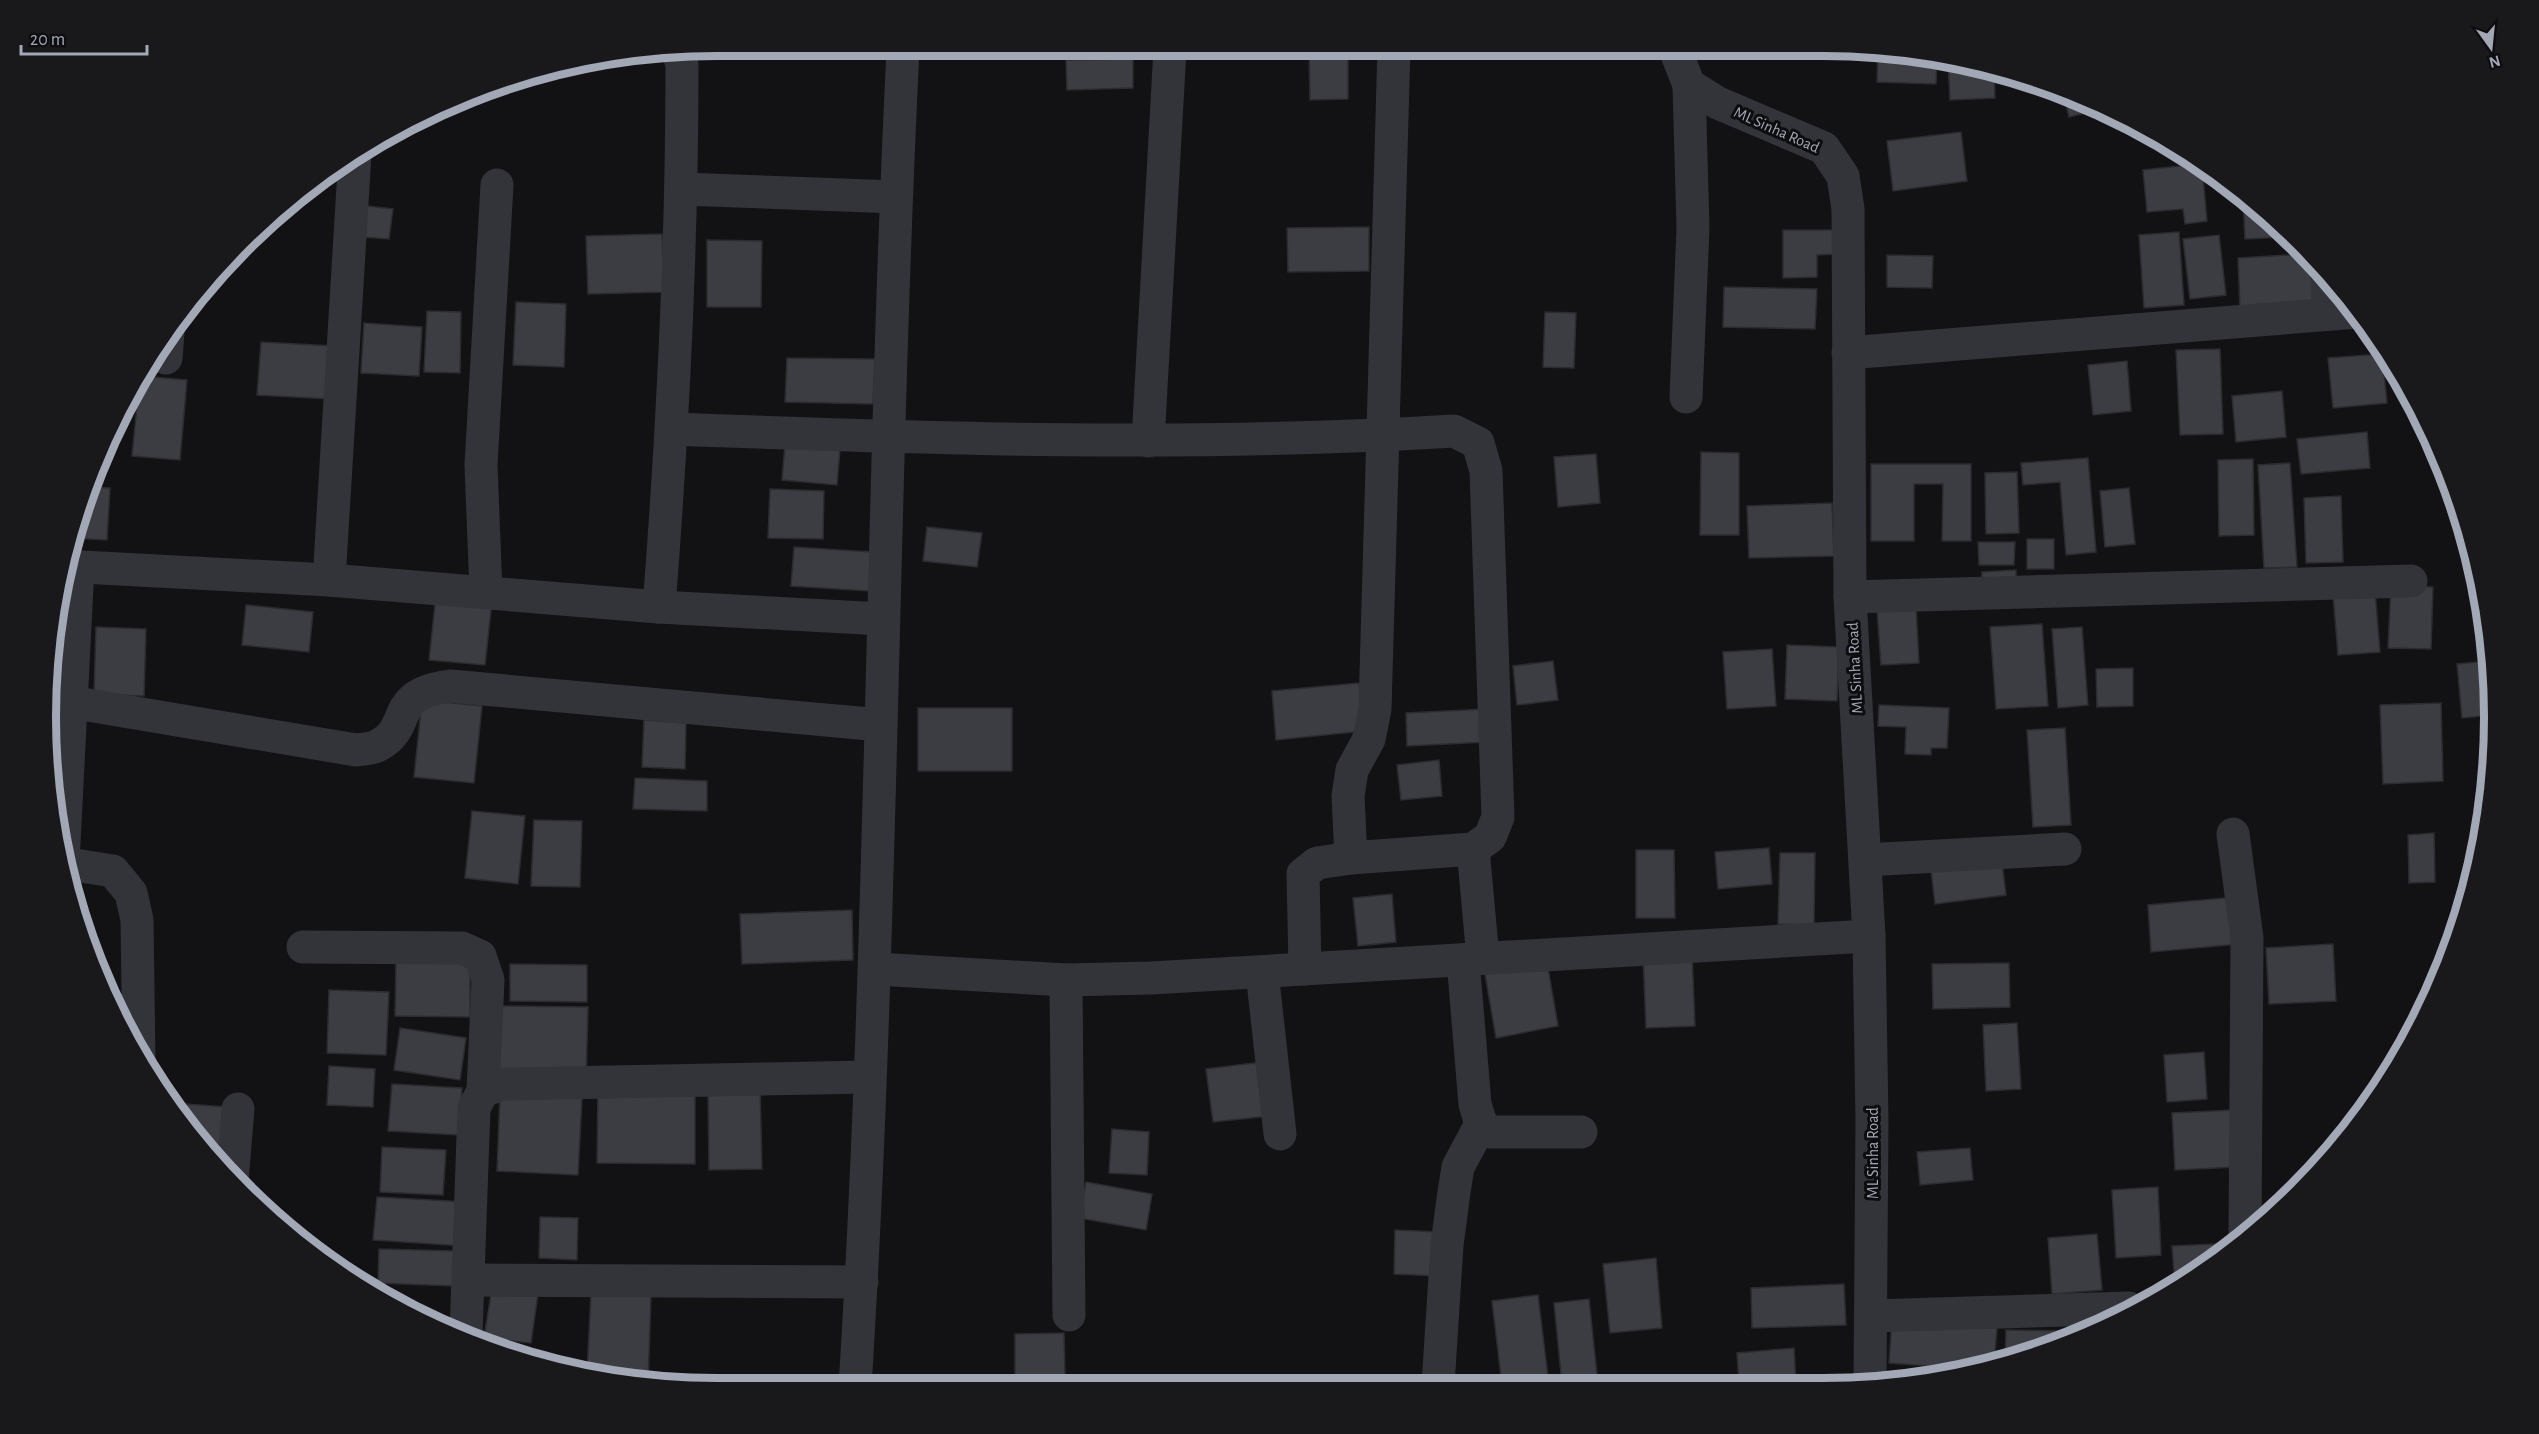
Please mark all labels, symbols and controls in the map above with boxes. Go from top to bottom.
scale bar [21,18,147,56]
north arrow [2461,18,2521,78]
text: 20 m [30,31,65,49]
text: N [2487,52,2502,71]
street label: ML Sinha Road [1731,104,1822,156]
street label: ML Sinha Road [1845,622,1865,714]
street label: ML Sinha Road [1865,1107,1881,1199]

